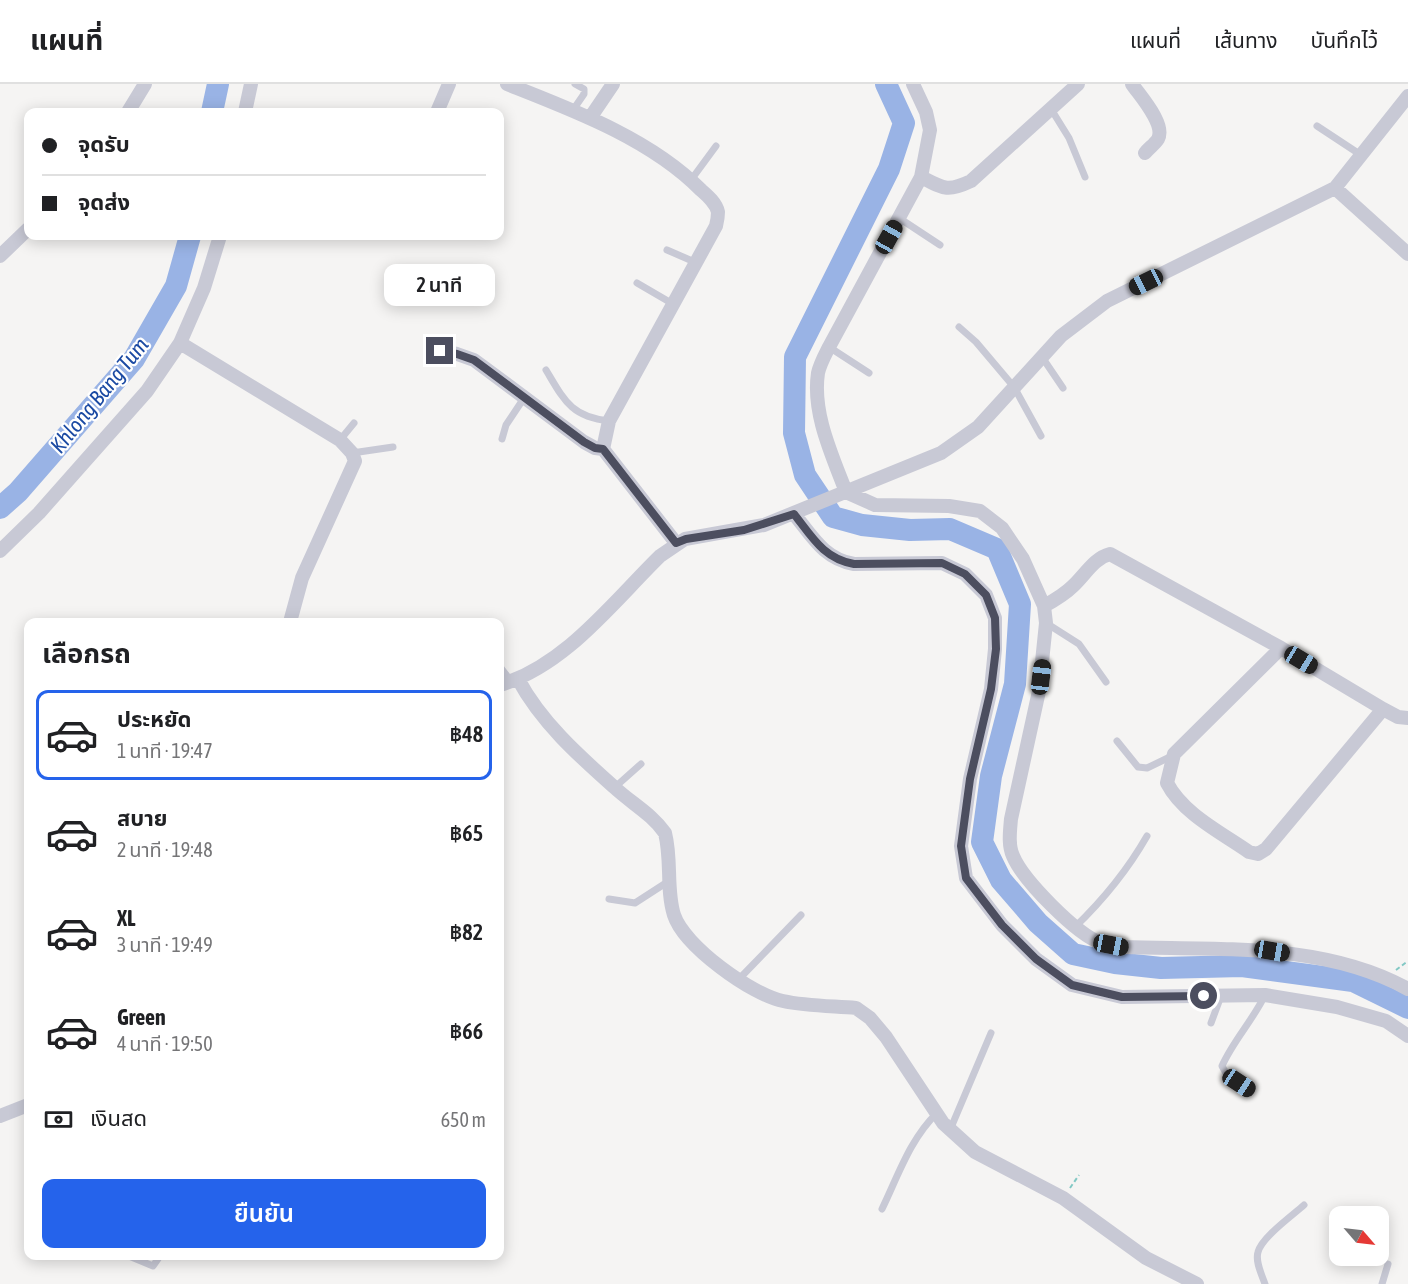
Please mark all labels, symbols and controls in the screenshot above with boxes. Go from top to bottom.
text: แผนที่ [30,24,103,56]
text: แผนที่ [1130,28,1181,52]
text: เส้นทาง [1214,28,1278,52]
text: บันทึกไว้ [1311,28,1378,52]
text: จุดรับ [78,131,130,157]
text: จุดส่ง [78,189,130,215]
car [872,217,906,257]
callout: 2 นาที [384,264,496,306]
car [1126,266,1166,298]
text: 2 นาที [417,273,462,296]
water label: Khlong Bang Tum [45,332,154,458]
route end [426,337,453,364]
text: เลือกรถ [42,638,131,669]
car [1281,643,1321,677]
car [1030,658,1052,696]
text: ประหยัด [117,706,192,732]
icon: car [45,708,99,762]
text: ฿48 [450,721,483,747]
text: 1 นาที · 19:47 [117,739,213,762]
text: สบาย [117,805,167,831]
icon: car [45,807,99,861]
text: ฿65 [450,820,483,846]
text: 2 นาที · 19:48 [117,838,213,861]
text: XL [117,905,135,931]
icon: car [45,906,99,960]
text: ฿82 [450,919,483,945]
text: 3 นาที · 19:49 [117,933,213,956]
car [1092,933,1130,957]
car [1253,939,1291,963]
route start [1190,982,1217,1009]
text: Green [117,1004,166,1030]
icon: car [45,1005,99,1059]
text: ฿66 [450,1018,483,1044]
text: 4 นาที · 19:50 [117,1032,213,1055]
car [1219,1066,1259,1100]
icon: cash [42,1103,75,1136]
text: เงินสด [90,1105,147,1131]
text: 650 m [441,1108,486,1131]
button: ยืนยัน [42,1179,486,1248]
north arrow [1329,1206,1389,1266]
map controls [1329,1206,1389,1266]

